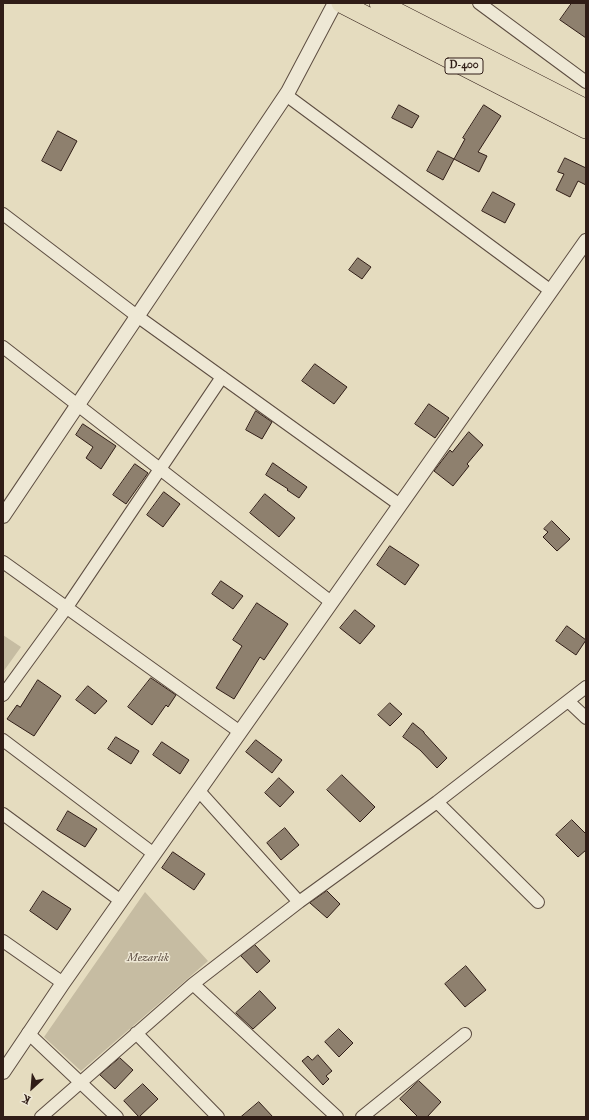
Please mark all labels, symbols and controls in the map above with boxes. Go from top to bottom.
road number: D-400 [445,58,483,74]
park label: Mezarlık [127,951,169,965]
north arrow [12,1068,52,1108]
text: K [20,1092,33,1107]

